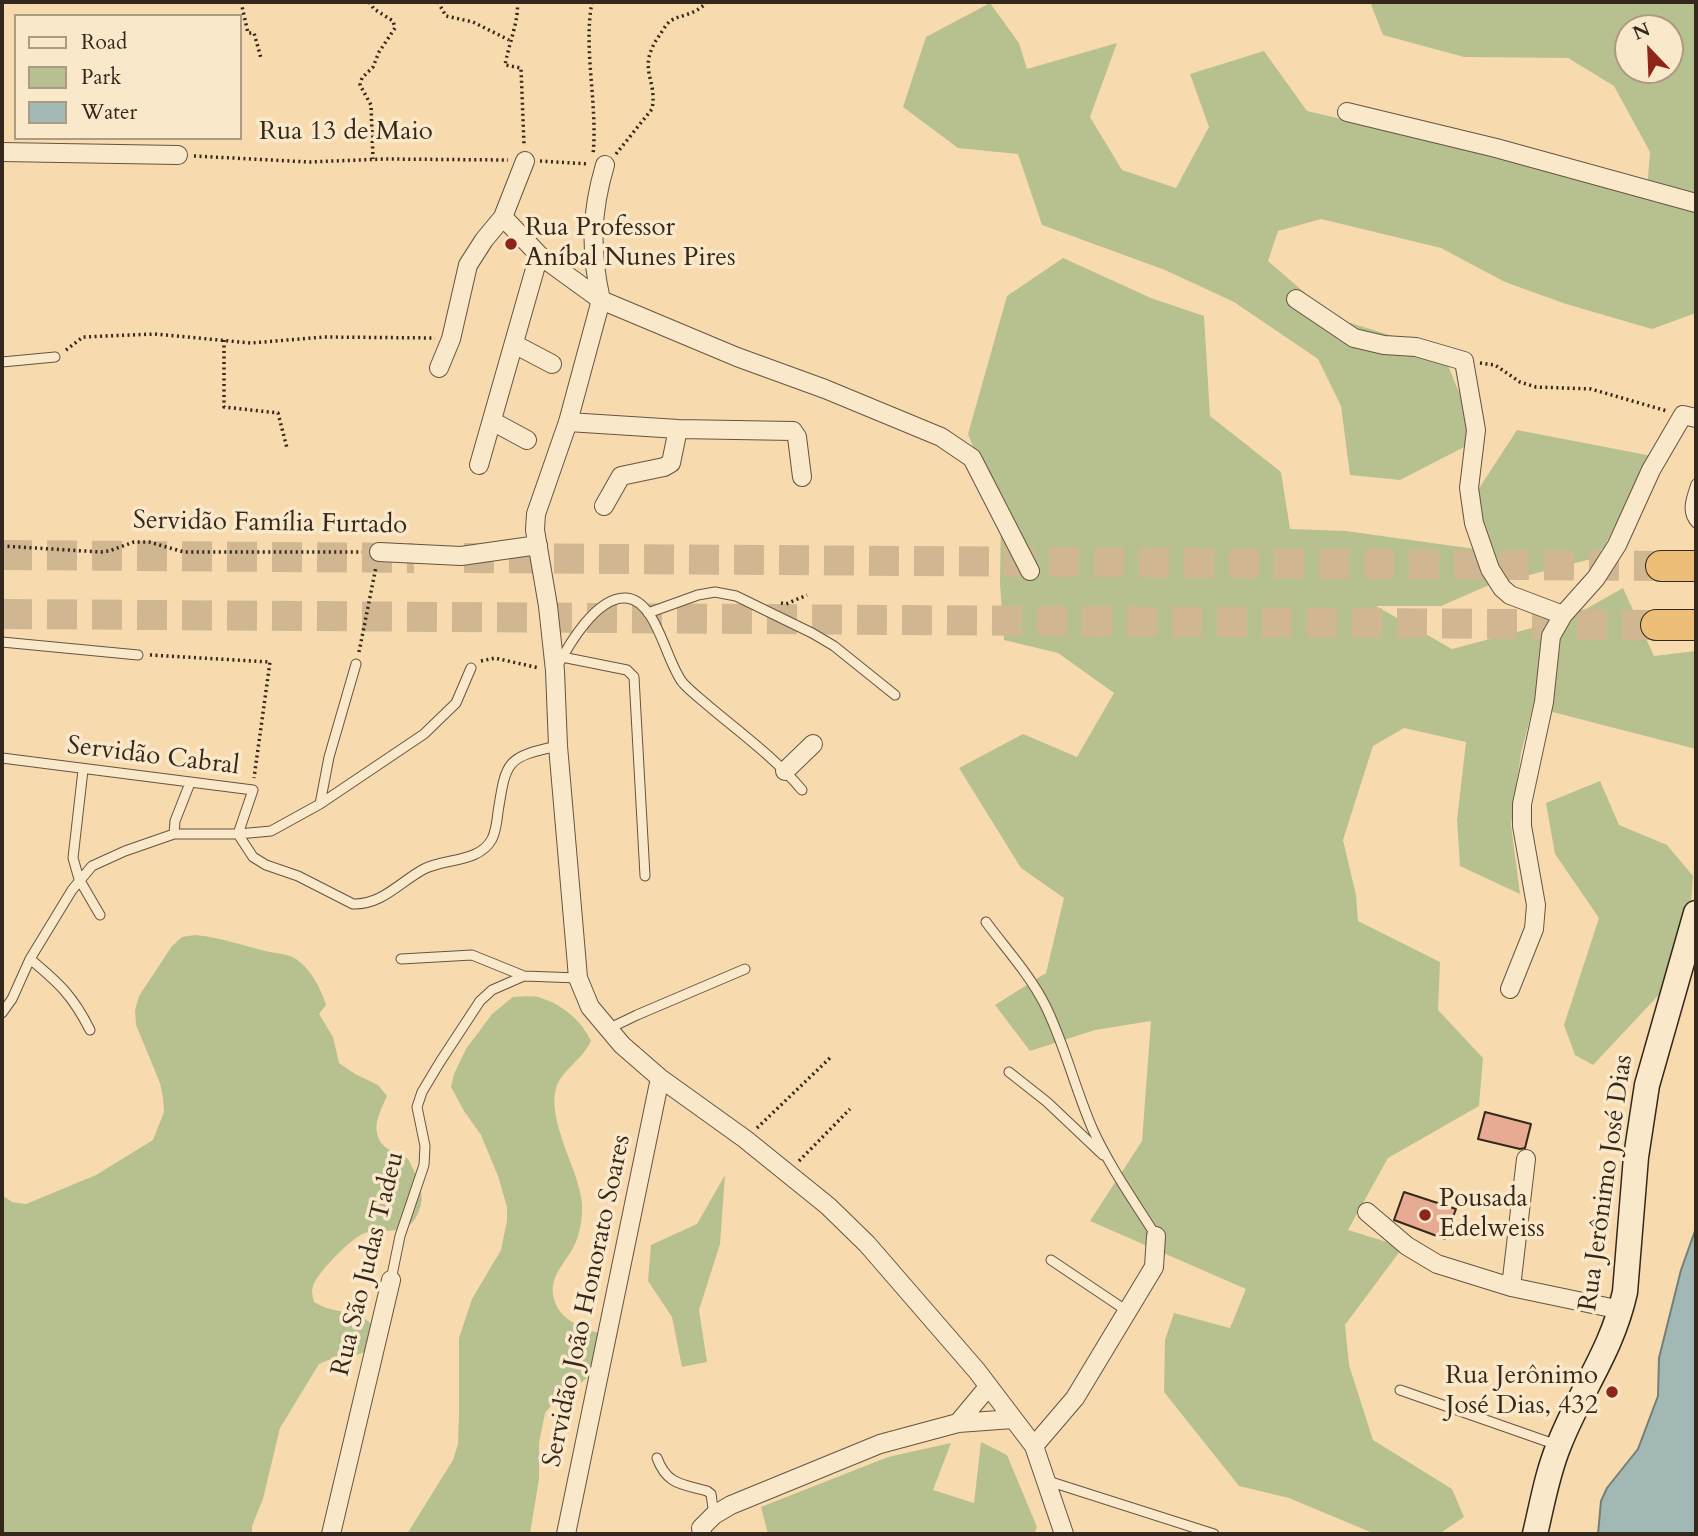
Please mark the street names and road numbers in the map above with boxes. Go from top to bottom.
street label: Rua 13 de Maio [259,117,433,149]
street label: Servidão Família Furtado [133,506,407,542]
street label: Servidão Cabral [65,731,241,783]
street label: Rua Jerônimo José Dias [1574,1053,1640,1313]
street label: Servidão João Honorato Soares [537,1132,639,1470]
street label: Rua São Judas Tadeu [326,1149,412,1379]

